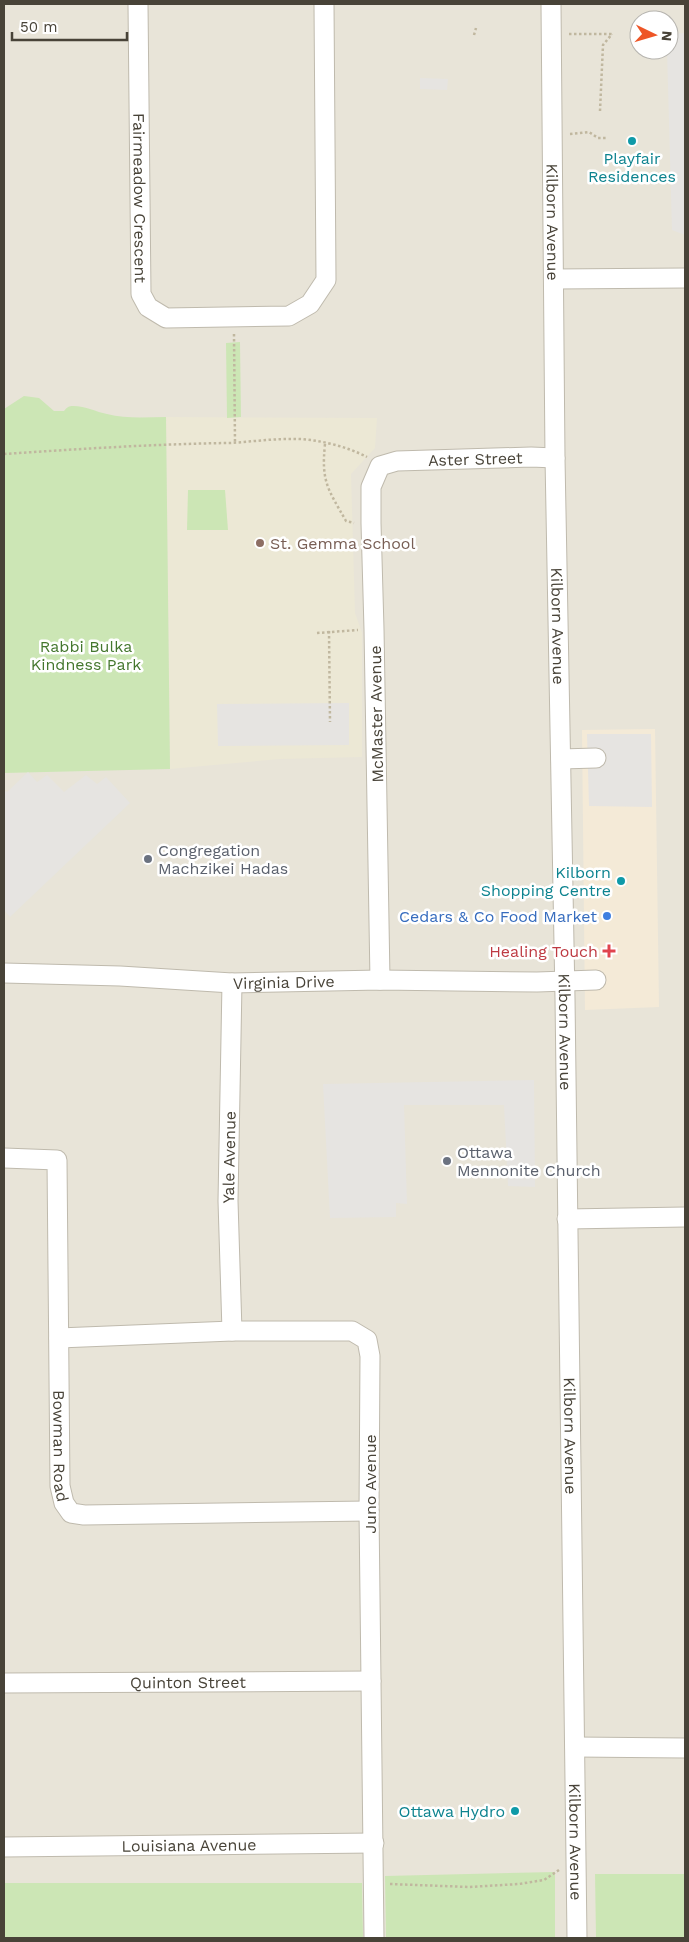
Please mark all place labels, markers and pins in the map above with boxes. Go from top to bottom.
marker: Playfair Residences [626,135,638,147]
place label: Playfair Residences [588,149,676,186]
place label: St. Gemma School [270,534,415,553]
marker: St. Gemma School [254,537,266,549]
place label: Congregation Machzikei Hadas [158,841,288,878]
marker: Congregation Machzikei Hadas [142,853,154,865]
place label: Kilborn Shopping Centre [481,863,611,900]
marker: Kilborn Shopping Centre [615,875,627,887]
place label: Cedars & Co Food Market [399,907,597,926]
marker: Cedars & Co Food Market [601,910,613,922]
place label: Healing Touch [489,942,598,961]
marker: Healing Touch [602,944,616,958]
place label: Ottawa Mennonite Church [457,1143,601,1180]
marker: Ottawa Mennonite Church [441,1155,453,1167]
place label: Ottawa Hydro [399,1802,505,1821]
marker: Ottawa Hydro [509,1805,521,1817]

